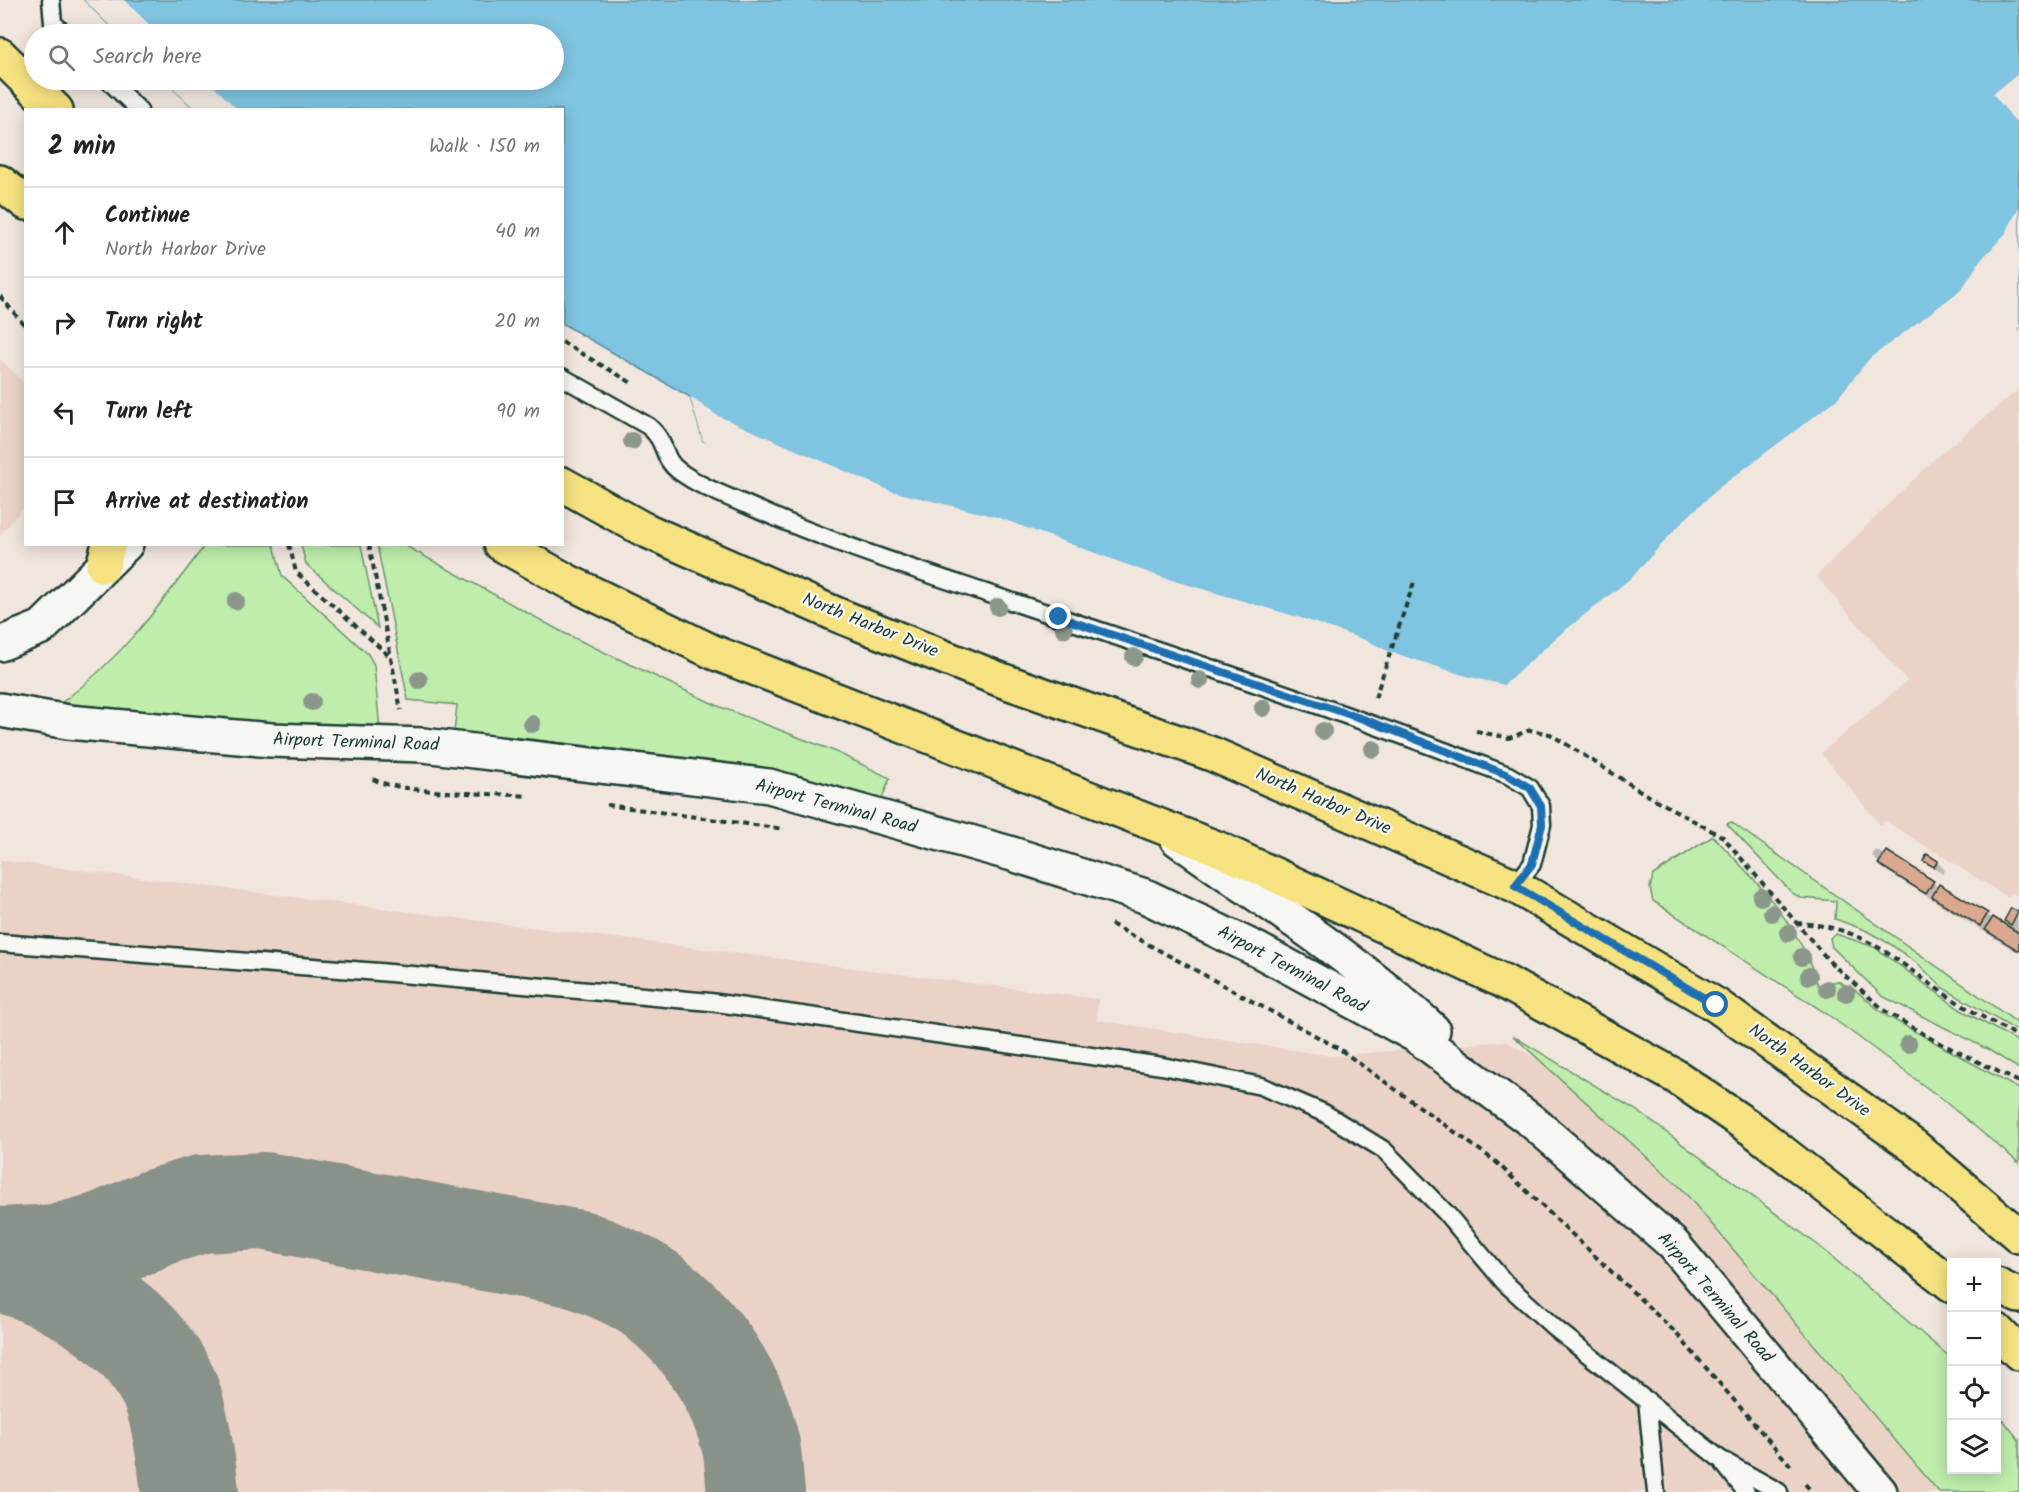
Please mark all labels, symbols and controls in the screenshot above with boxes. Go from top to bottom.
search box [24,24,564,90]
text: Search here [93,40,201,75]
icon: search [45,41,78,74]
text: 2 min [48,126,116,168]
text: Walk · 150 m [429,131,540,163]
text: Continue [105,199,190,234]
icon: ahead [48,216,81,249]
text: 40 m [495,216,540,248]
text: North Harbor Drive [105,234,266,266]
text: Turn right [105,305,203,340]
icon: right [48,306,81,339]
text: 20 m [494,306,540,338]
text: Turn left [105,395,192,430]
icon: left [48,396,81,429]
text: 90 m [496,396,540,428]
text: Arrive at destination [105,485,308,520]
icon: arrive [48,486,81,519]
street label: North Harbor Drive [797,585,943,667]
route end [1045,603,1071,629]
street label: Airport Terminal Road [272,726,441,760]
street label: North Harbor Drive [1251,760,1395,844]
street label: Airport Terminal Road [752,771,921,843]
street label: Airport Terminal Road [1212,918,1373,1022]
route start [1702,991,1728,1017]
street label: North Harbor Drive [1742,1017,1876,1125]
street label: Airport Terminal Road [1650,1226,1781,1371]
map controls [1947,1258,2001,1474]
button: + [1947,1258,2001,1312]
button: − [1947,1312,2001,1366]
button: locate [1947,1366,2001,1420]
button: layers [1947,1420,2001,1474]

